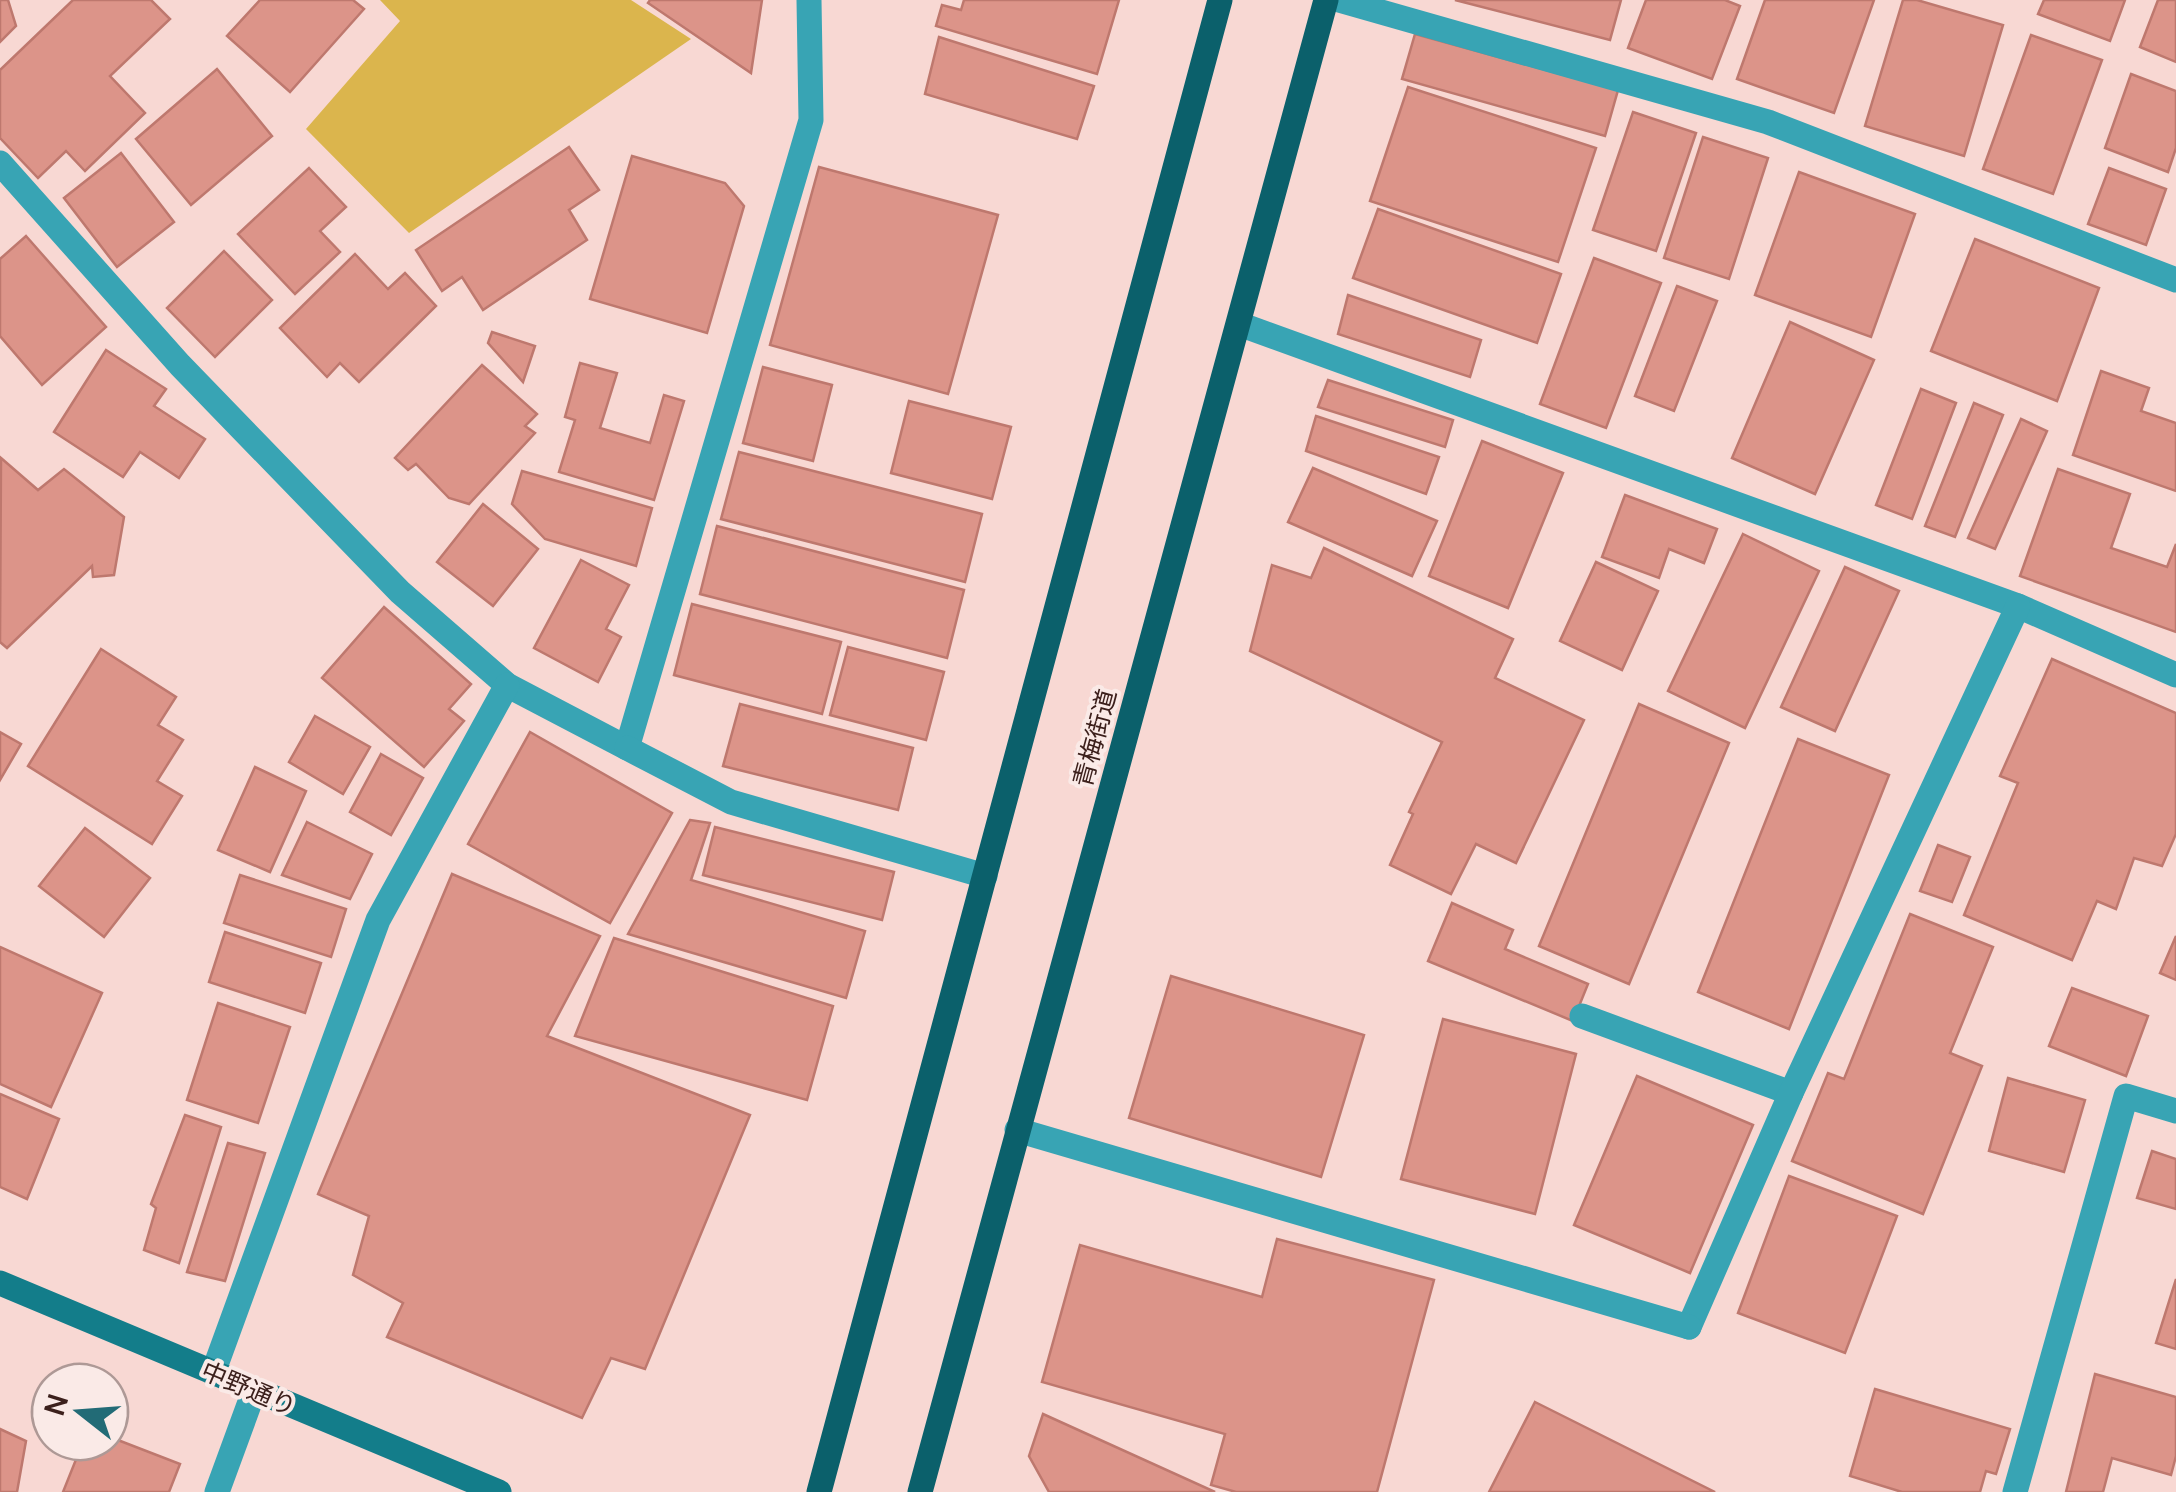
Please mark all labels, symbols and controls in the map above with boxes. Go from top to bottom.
street label: 青梅街道 [1064,685,1124,791]
street label: 中野通り [196,1352,302,1424]
north arrow [30,1362,130,1462]
text: N [34,1389,76,1420]

